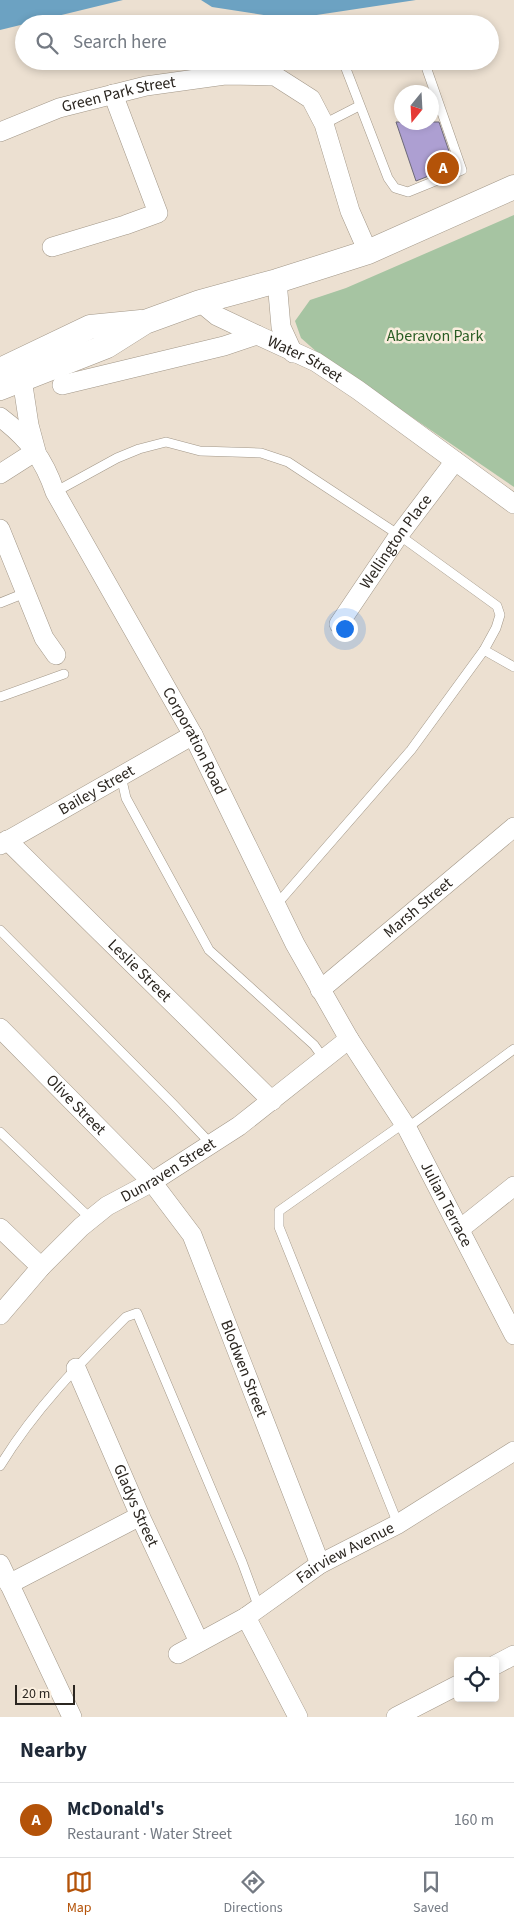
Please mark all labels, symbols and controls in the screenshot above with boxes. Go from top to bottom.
search box [15,15,499,70]
icon: search [33,29,61,57]
text: Search here [73,29,167,56]
street label: Green Park Street [59,71,178,118]
north arrow [394,85,439,130]
pin: A [427,149,459,187]
park label: Aberavon Park [387,325,483,347]
street label: Water Street [264,330,347,388]
street label: Wellington Place [355,490,437,593]
your location [332,616,358,642]
street label: Corporation Road [157,683,231,798]
street label: Bailey Street [54,759,139,820]
street label: Marsh Street [379,872,458,943]
street label: Leslie Street [103,934,177,1007]
street label: Olive Street [41,1070,111,1141]
street label: Dunraven Street [117,1132,221,1208]
street label: Julian Terrace [415,1158,478,1251]
street label: Blodwen Street [215,1317,273,1421]
street label: Gladys Street [108,1461,164,1551]
street label: Fairview Avenue [292,1517,398,1589]
map controls [454,1657,499,1702]
button: locate [454,1657,499,1702]
scale bar [15,1682,75,1705]
text: 20 m [22,1684,50,1704]
text: Nearby [20,1735,87,1765]
text: McDonald's [67,1796,164,1823]
text: A [31,1809,41,1831]
text: 160 m [454,1809,494,1831]
text: Restaurant · Water Street [67,1823,232,1845]
tab: Map [65,1868,93,1918]
tab: Directions [223,1868,283,1918]
tab: Saved [413,1868,449,1918]

